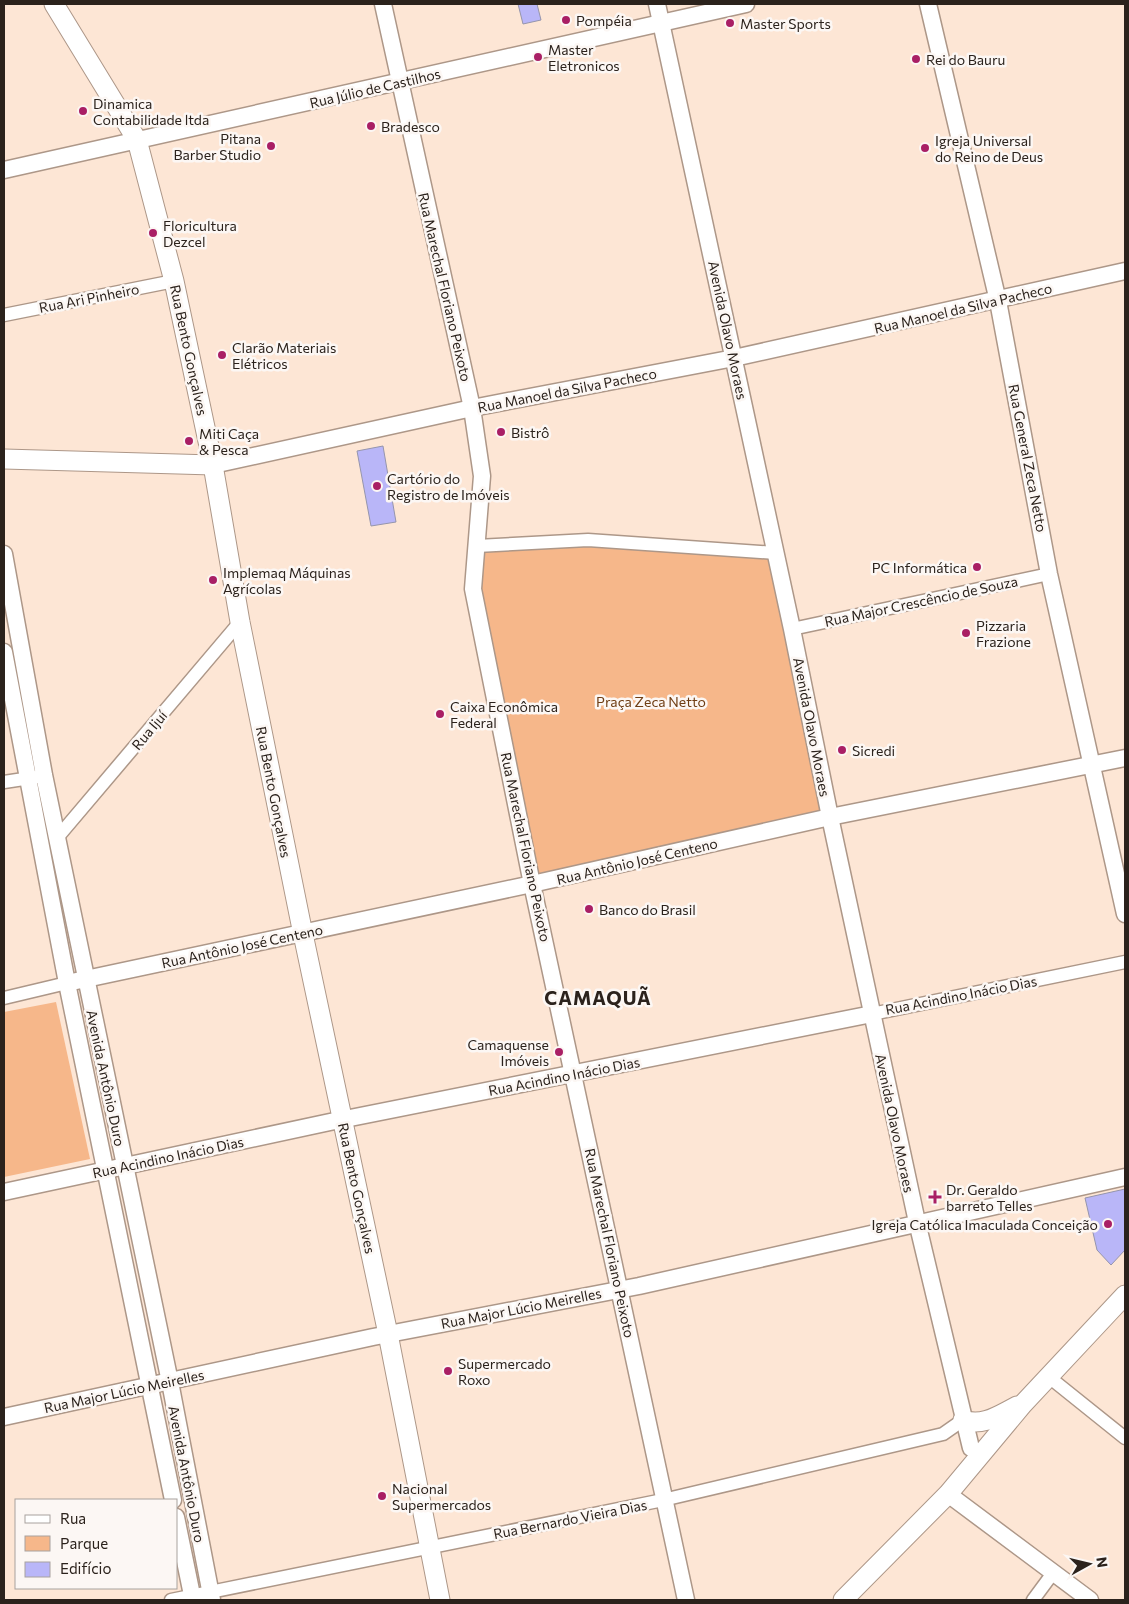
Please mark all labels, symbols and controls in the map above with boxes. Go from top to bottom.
place label: Pompéia [576,12,632,29]
marker: Pompéia [560,14,572,26]
place label: Master Sports [740,15,831,32]
marker: Master Sports [724,17,736,29]
place label: Master Eletronicos [548,41,620,74]
marker: Master Eletronicos [532,51,544,63]
place label: Rei do Bauru [926,51,1005,68]
marker: Rei do Bauru [910,53,922,65]
street label: Rua Júlio de Castilhos [308,65,442,111]
place label: Dinamica Contabilidade ltda [93,95,209,128]
marker: Dinamica Contabilidade ltda [77,105,89,117]
place label: Bradesco [381,118,440,135]
marker: Bradesco [365,120,377,132]
place label: Pitana Barber Studio [173,130,261,163]
place label: Igreja Universal do Reino de Deus [935,132,1043,165]
marker: Pitana Barber Studio [265,140,277,152]
marker: Igreja Universal do Reino de Deus [919,142,931,154]
street label: Rua Marechal Floriano Peixoto [415,191,475,383]
place label: Floricultura Dezcel [163,217,237,250]
marker: Floricultura Dezcel [147,227,159,239]
street label: Avenida Olavo Moraes [705,259,751,401]
street label: Rua Manoel da Silva Pacheco [872,279,1054,337]
street label: Rua Ari Pinheiro [37,280,141,316]
street label: Rua Bento Gonçalves [167,283,211,417]
place label: Clarão Materiais Elétricos [232,339,336,372]
marker: Clarão Materiais Elétricos [216,349,228,361]
street label: Rua Manoel da Silva Pacheco [476,364,658,416]
street label: Rua General Zeca Netto [1005,383,1051,533]
place label: Bistrô [511,424,549,441]
place label: Miti Caça & Pesca [199,425,259,458]
marker: Bistrô [495,426,507,438]
marker: Miti Caça & Pesca [183,435,195,447]
place label: Cartório do Registro de Imóveis [387,470,510,503]
marker: Cartório do Registro de Imóveis [371,480,383,492]
place label: PC Informática [872,559,967,576]
marker: PC Informática [971,561,983,573]
place label: Implemaq Máquinas Agrícolas [223,564,351,597]
street label: Rua Major Crescêncio de Souza [823,572,1019,630]
marker: Implemaq Máquinas Agrícolas [207,574,219,586]
place label: Pizzaria Frazione [976,617,1031,650]
marker: Pizzaria Frazione [960,627,972,639]
street label: Avenida Olavo Moraes [790,656,834,798]
park label: Praça Zeca Netto [596,693,706,710]
place label: Caixa Econômica Federal [450,698,558,731]
street label: Rua Ijuí [128,707,171,753]
marker: Caixa Econômica Federal [434,708,446,720]
street label: Rua Bento Gonçalves [253,725,295,859]
place label: Sicredi [852,742,895,759]
marker: Sicredi [836,744,848,756]
street label: Rua Marechal Floriano Peixoto [498,751,554,943]
street label: Rua Antônio José Centeno [555,834,719,888]
place label: Banco do Brasil [599,901,696,918]
marker: Banco do Brasil [583,903,595,915]
street label: Rua Antônio José Centeno [160,921,324,971]
street label: Rua Acindino Inácio Dias [884,972,1038,1018]
district label: CAMAQUÃ [544,986,652,1009]
street label: Avenida Antônio Duro [83,1008,129,1148]
place label: Camaquense Imóveis [467,1036,549,1069]
marker: Camaquense Imóveis [553,1046,565,1058]
street label: Avenida Olavo Moraes [872,1052,918,1194]
street label: Rua Acindino Inácio Dias [487,1053,641,1099]
street label: Rua Bento Gonçalves [335,1121,379,1255]
street label: Rua Acindino Inácio Dias [91,1133,245,1181]
street label: Rua Marechal Floriano Peixoto [582,1147,638,1339]
place label: Dr. Geraldo barreto Telles [946,1181,1033,1214]
marker: Dr. Geraldo barreto Telles [928,1190,942,1204]
place label: Igreja Católica Imaculada Conceição [872,1216,1098,1233]
marker: Igreja Católica Imaculada Conceição [1102,1218,1114,1230]
street label: Rua Major Lúcio Meirelles [439,1284,603,1332]
place label: Supermercado Roxo [458,1355,551,1388]
marker: Supermercado Roxo [442,1365,454,1377]
street label: Rua Major Lúcio Meirelles [42,1366,206,1416]
street label: Avenida Antônio Duro [165,1404,209,1544]
place label: Nacional Supermercados [392,1480,491,1513]
marker: Nacional Supermercados [376,1490,388,1502]
street label: Rua Bernardo Vieira Dias [492,1496,648,1542]
legend [15,1499,178,1589]
text: Rua [60,1509,86,1527]
text: Parque [60,1534,108,1552]
north arrow [1064,1539,1114,1589]
text: N [1093,1556,1112,1569]
text: Edifício [60,1559,111,1577]

